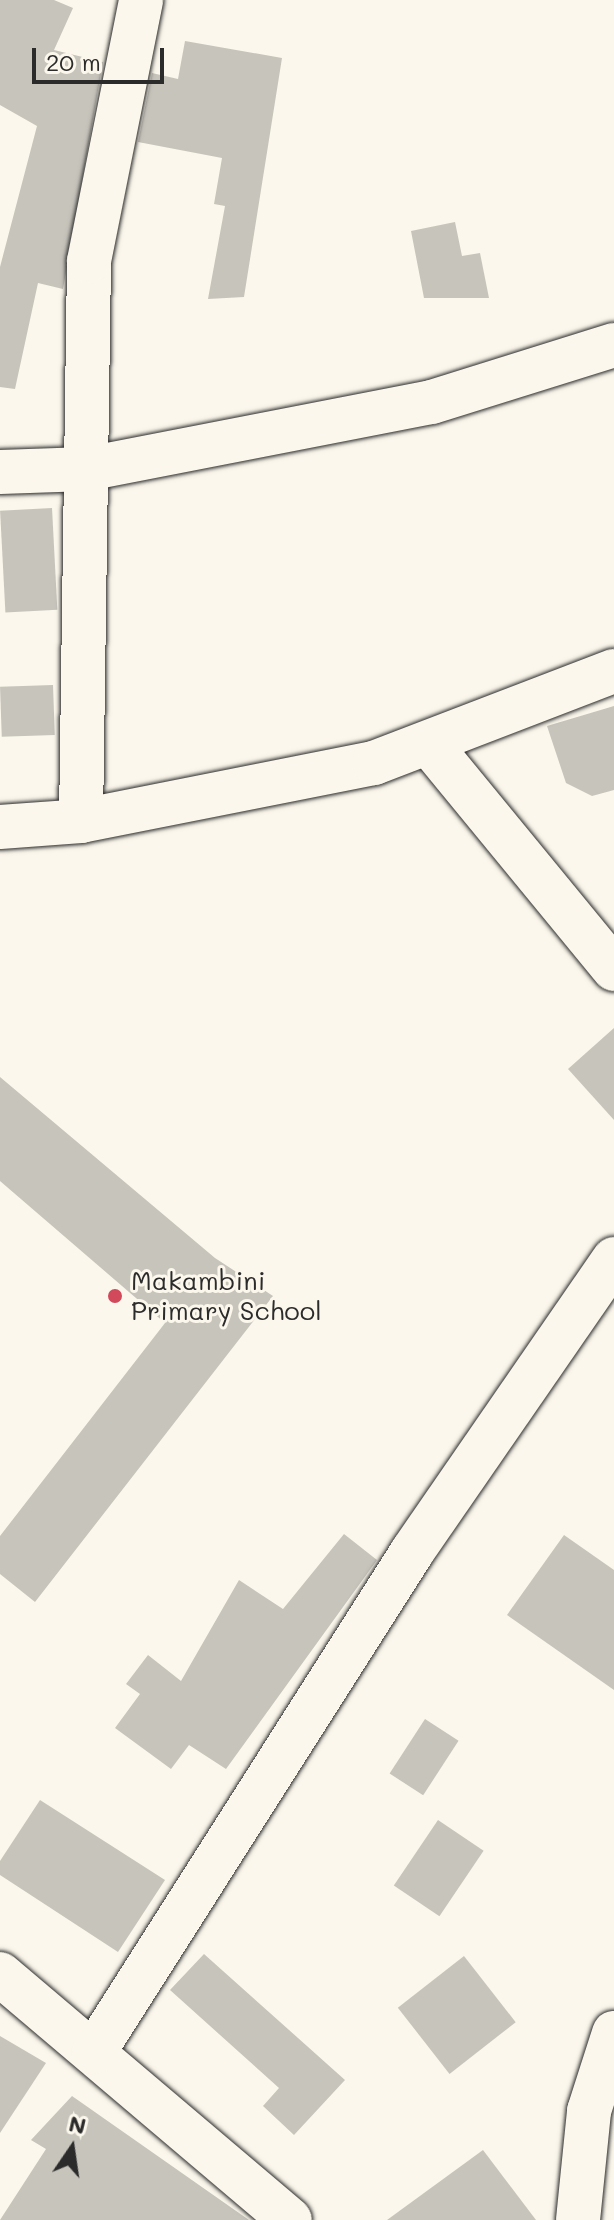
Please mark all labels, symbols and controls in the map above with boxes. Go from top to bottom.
scale bar [36,32,168,82]
text: 20 m [46,46,101,77]
place label: Makambini Primary School [131,1265,322,1326]
marker: Makambini Primary School [106,1287,124,1305]
north arrow [32,2108,112,2188]
text: N [66,2108,89,2140]

